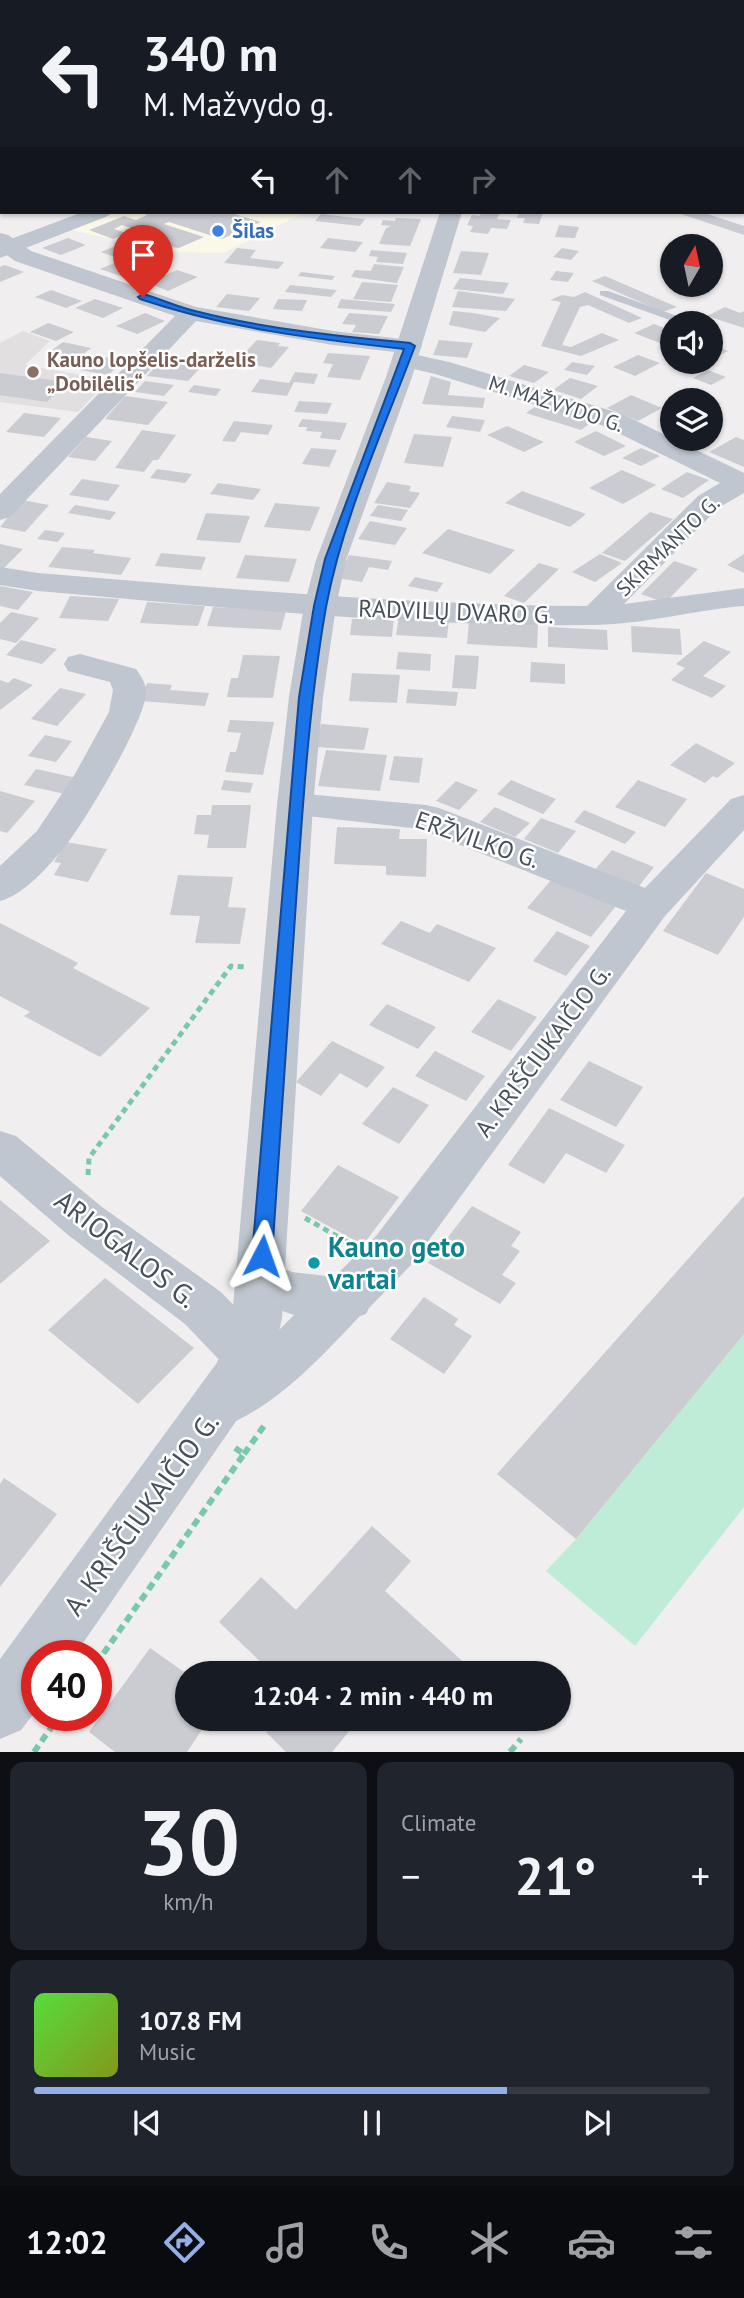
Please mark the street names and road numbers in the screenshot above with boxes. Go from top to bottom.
street label: M. MAŽVYDO G. [485,369,627,438]
street label: SKIRMANTO G. [610,490,725,602]
street label: RADVILŲ DVARO G. [358,593,554,630]
street label: ERŽVILKO G. [411,804,543,875]
street label: A. KRIŠČIUKAIČIO G. [468,958,617,1143]
street label: ARIOGALOS G. [48,1181,205,1316]
street label: A. KRIŠČIUKAIČIO G. [54,1405,227,1623]

